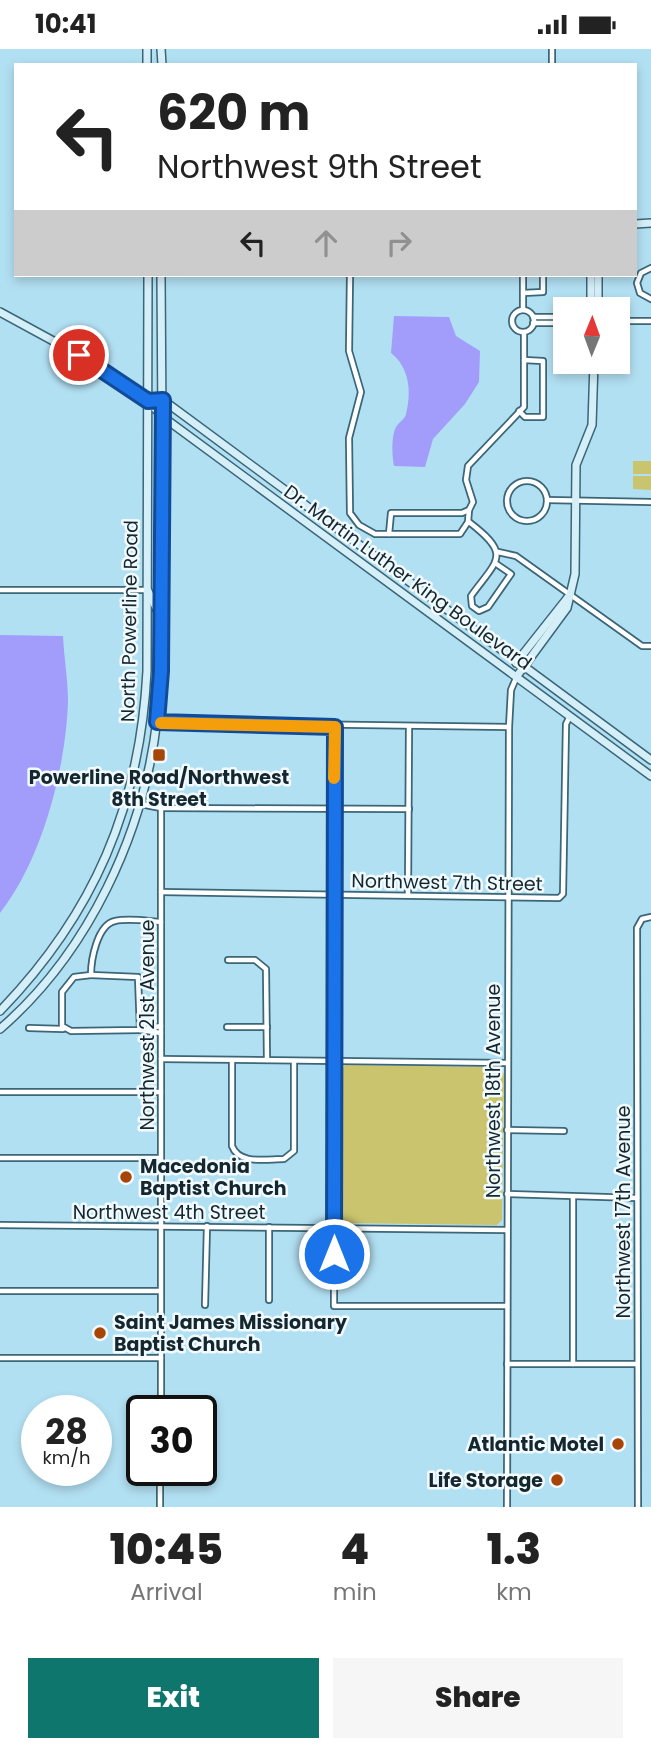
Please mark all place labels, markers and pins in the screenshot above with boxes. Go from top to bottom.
pin [49,325,109,385]
marker: Powerline Road/Northwest 8th Street [151,747,167,763]
place label: Powerline Road/Northwest 8th Street [29,764,289,813]
place label: Macedonia Baptist Church [140,1153,287,1202]
marker: Macedonia Baptist Church [118,1169,134,1185]
place label: Saint James Missionary Baptist Church [114,1309,348,1358]
marker: Saint James Missionary Baptist Church [92,1325,108,1341]
place label: Atlantic Motel [468,1431,604,1458]
marker: Atlantic Motel [610,1436,626,1452]
place label: Life Storage [429,1467,543,1494]
marker: Life Storage [549,1472,565,1488]

